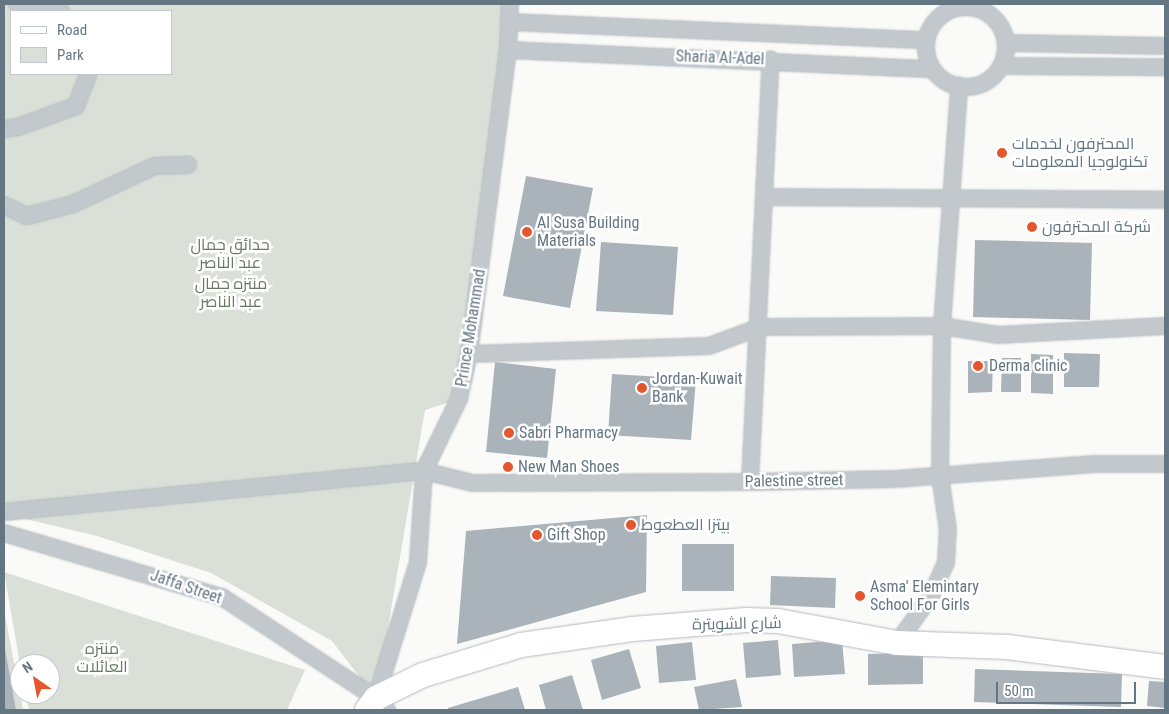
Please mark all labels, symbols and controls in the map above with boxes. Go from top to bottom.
legend [10,10,172,75]
text: Road [57,21,87,39]
text: Park [57,46,84,64]
street label: Sharia Al-Adel [675,47,765,69]
place label: المحترفون لخدمات تكنولوجيا المعلومات [1012,134,1148,172]
marker: المحترفون لخدمات تكنولوجيا المعلومات [996,147,1008,159]
place label: Al Susa Building Materials [537,213,639,251]
place label: شركة المحترفون [1042,217,1151,237]
marker: شركة المحترفون [1026,221,1038,233]
marker: Al Susa Building Materials [521,226,533,238]
park label: حدائق جمال عبد الناصر [190,235,270,273]
street label: Prince Mohammad [452,268,490,388]
park label: منتزه جمال عبد الناصر [195,274,267,312]
place label: Derma clinic [989,356,1067,376]
marker: Derma clinic [971,359,985,373]
place label: Jordan-Kuwait Bank [652,369,743,407]
marker: Jordan-Kuwait Bank [636,382,648,394]
place label: Sabri Pharmacy [519,423,618,443]
marker: Sabri Pharmacy [503,427,515,439]
place label: New Man Shoes [518,457,620,477]
marker: New Man Shoes [502,461,514,473]
street label: Palestine street [744,471,844,491]
place label: بيتزا العطعوط [641,515,730,535]
marker: بيتزا العطعوط [625,519,637,531]
place label: Gift Shop [547,525,606,545]
marker: Gift Shop [531,529,543,541]
street label: Jaffa Street [148,566,224,608]
place label: Asma' Elemintary School For Girls [870,577,979,615]
marker: Asma' Elemintary School For Girls [854,590,866,602]
street label: شارع الشويترة [692,614,782,634]
park label: منتزه العائلات [76,639,128,677]
north arrow [10,654,60,704]
text: N [19,658,35,676]
scale bar [999,672,1139,704]
text: 50 m [1004,682,1034,700]

